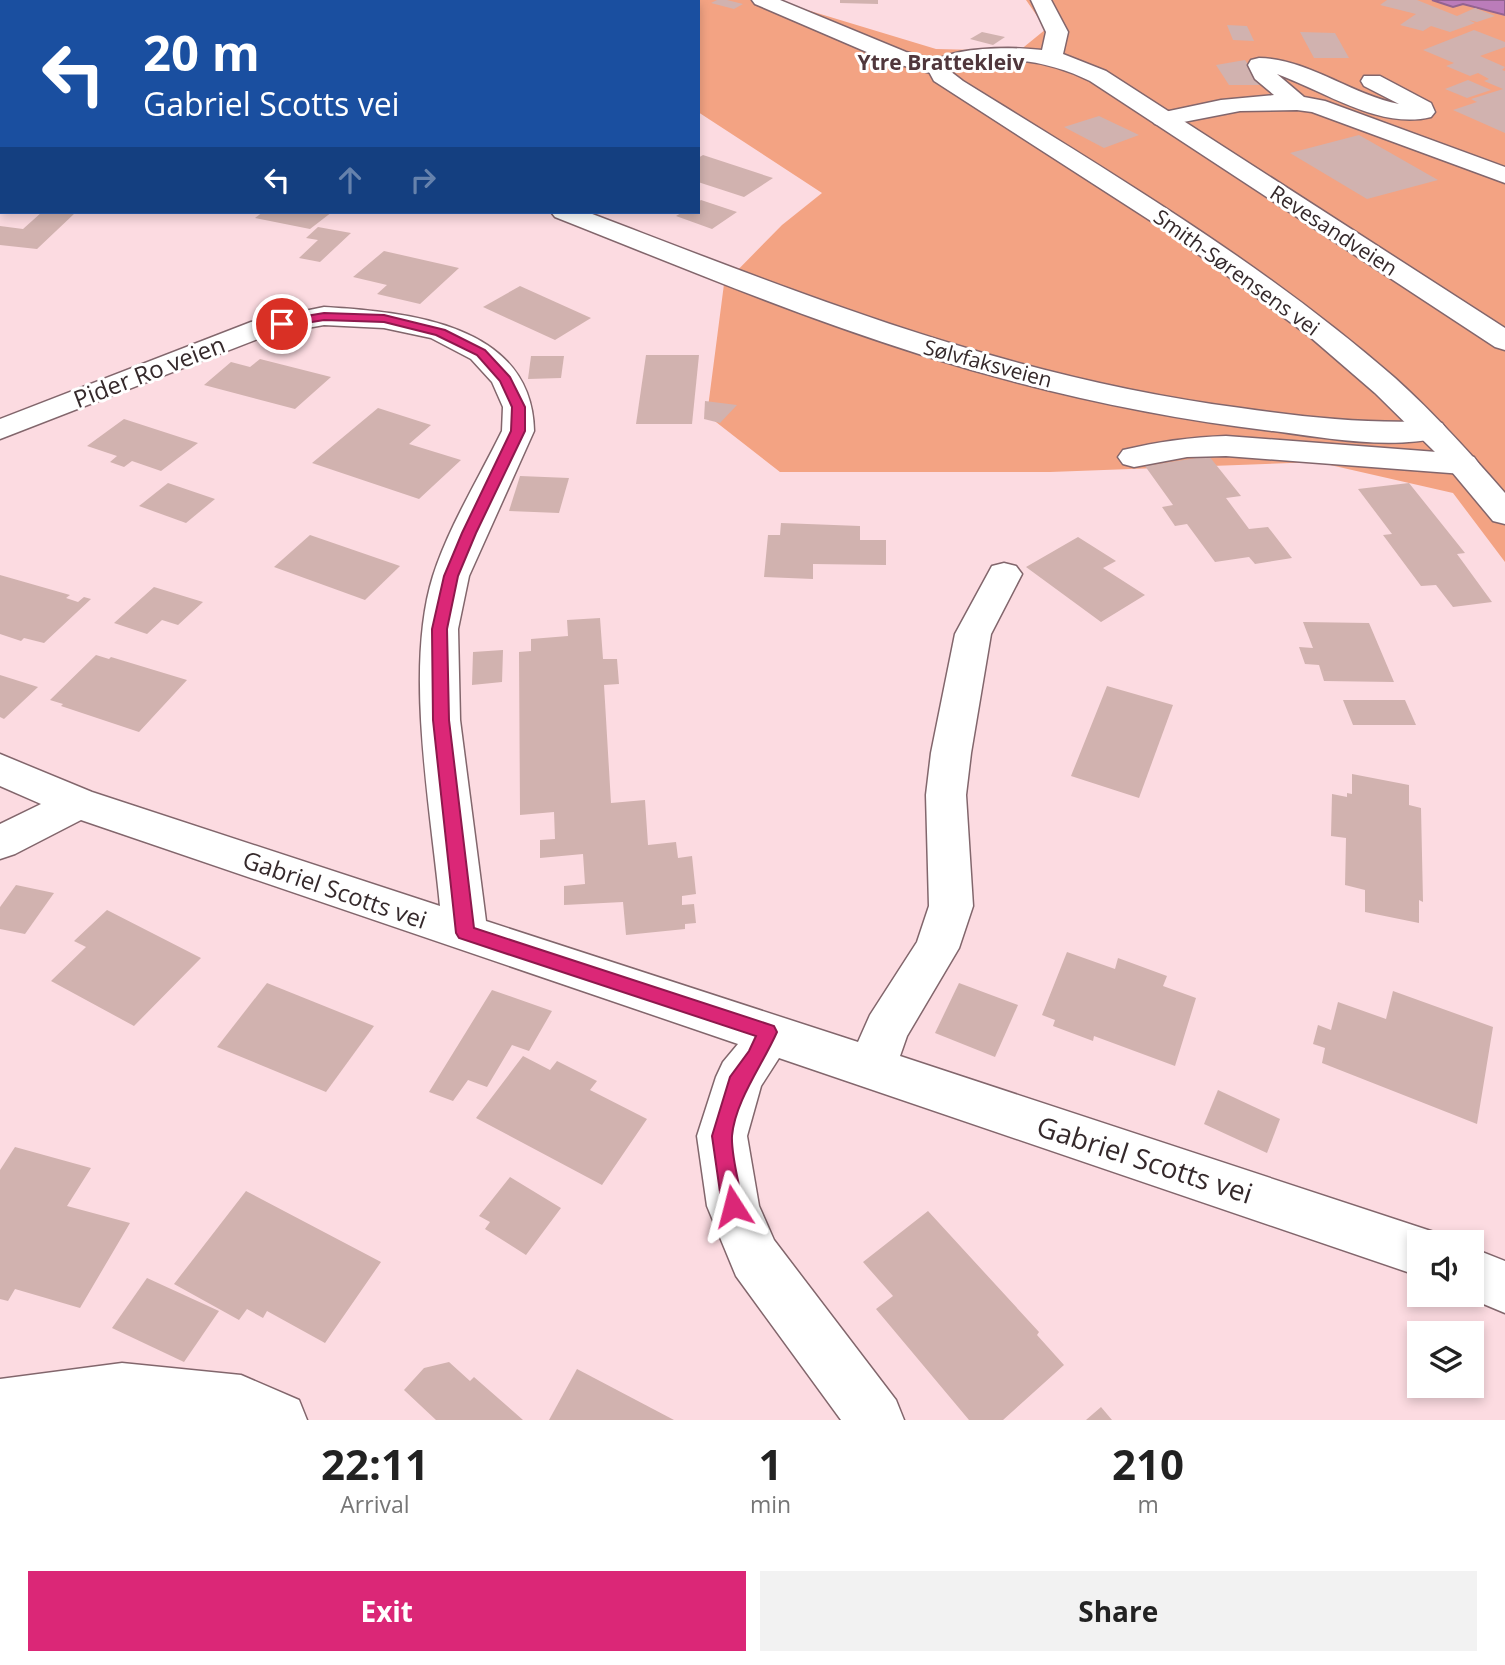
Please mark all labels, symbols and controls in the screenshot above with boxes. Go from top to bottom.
text: 20 m [143,19,260,85]
icon: left [28,28,119,119]
district label: Ytre Brattekleiv [858,48,1024,76]
text: Gabriel Scotts vei [143,82,400,125]
icon: left [258,161,296,199]
icon: ahead [331,161,369,199]
icon: right [404,161,442,199]
street label: Revesandveien [1265,178,1403,282]
street label: Smith-Sørensens vei [1148,202,1326,342]
pin [252,294,312,354]
icon: arrive [263,305,301,343]
street label: Pider Ro veien [68,327,230,415]
street label: Sølvfaksveien [921,332,1055,394]
street label: Gabriel Scotts vei [239,842,431,936]
street label: Gabriel Scotts vei [1032,1106,1258,1212]
position arrow [696,1169,770,1243]
map controls [1407,1230,1484,1398]
button: sound [1407,1230,1484,1307]
button: layers [1407,1321,1484,1398]
text: 22:11 [321,1435,429,1492]
text: 1 [758,1435,783,1492]
text: 210 [1112,1435,1184,1492]
text: Arrival [340,1488,410,1520]
text: min [750,1488,791,1520]
text: m [1137,1488,1159,1520]
button: Exit [28,1571,746,1651]
button: Share [760,1571,1477,1651]

